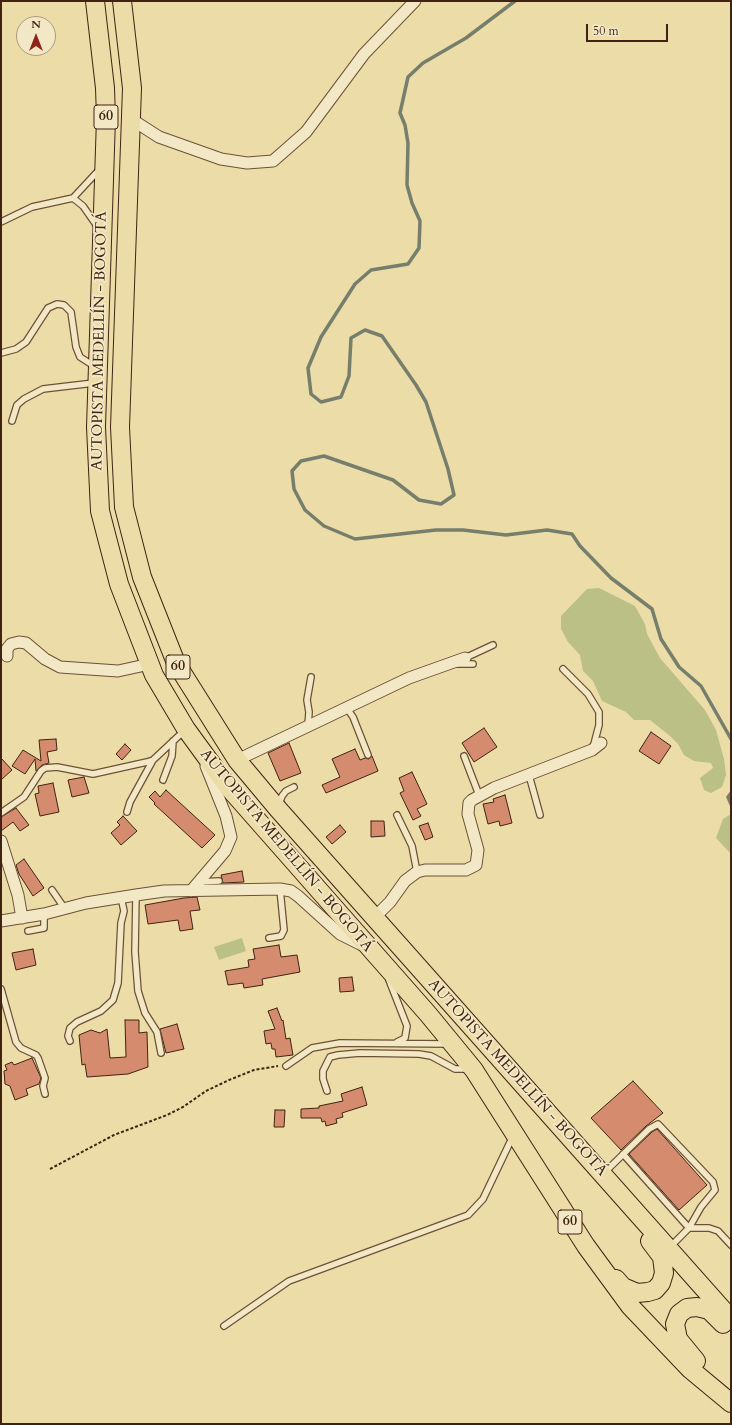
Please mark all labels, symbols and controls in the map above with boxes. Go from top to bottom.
north arrow [16,16,56,56]
scale bar [588,16,670,42]
text: N [31,17,41,32]
text: 50 m [593,23,619,39]
road number: 60 [94,105,118,129]
street label: AUTOPISTA MEDELLÍN - BOGOTÁ [89,211,111,471]
road number: 60 [166,655,190,679]
street label: AUTOPISTA MEDELLÍN - BOGOTÁ [196,746,376,956]
street label: AUTOPISTA MEDELLÍN - BOGOTÁ [424,976,610,1180]
road number: 60 [558,1210,582,1234]

